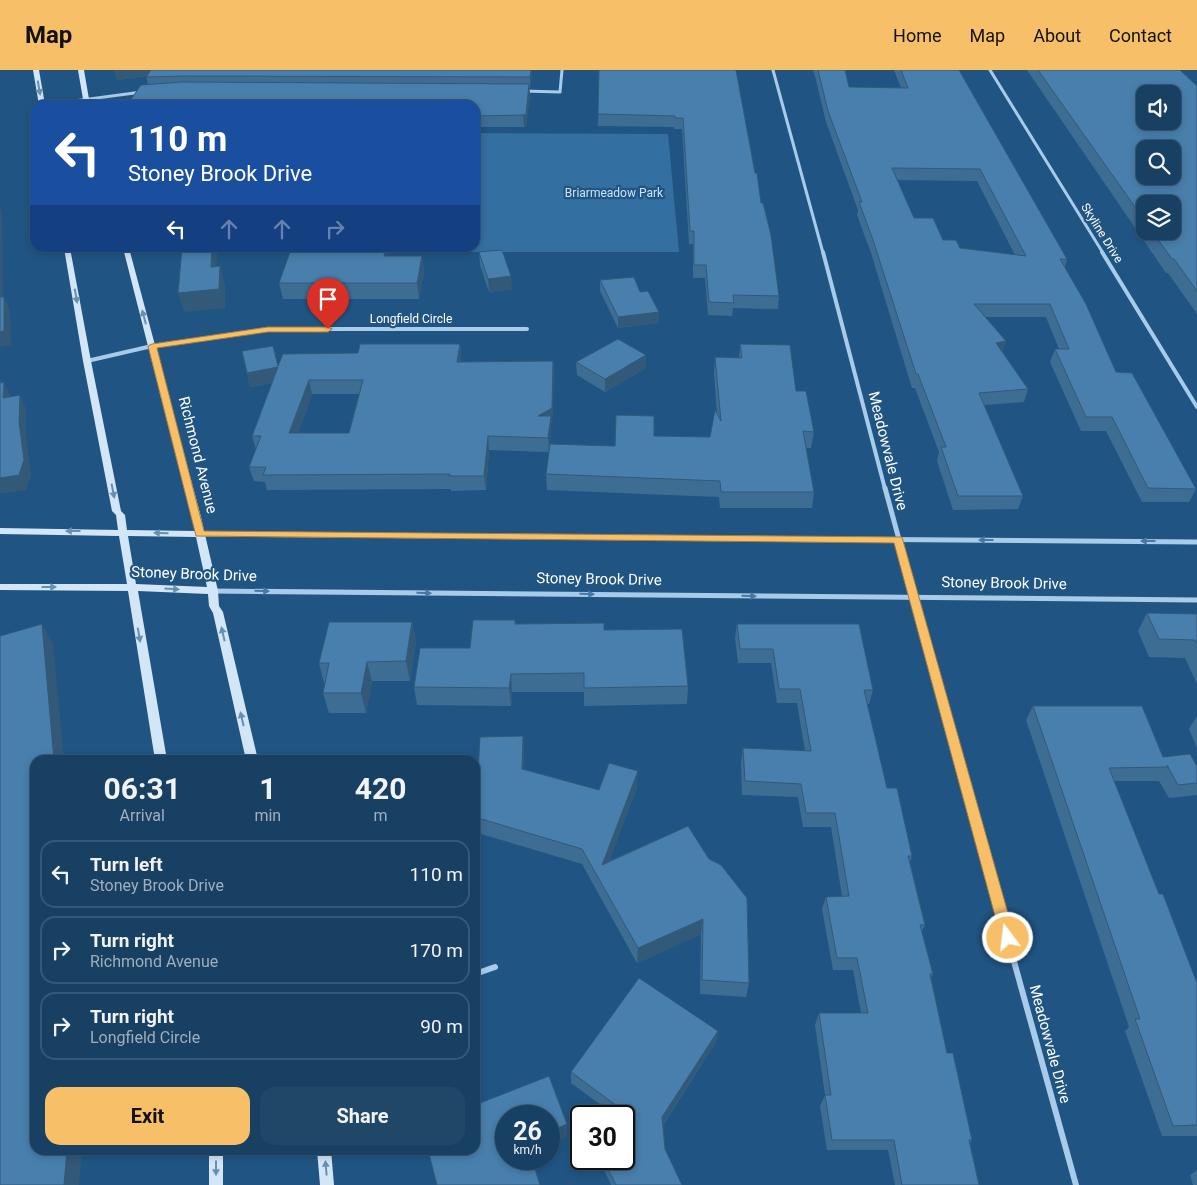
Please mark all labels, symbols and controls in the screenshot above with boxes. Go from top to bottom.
text: Map [25,21,72,49]
text: Home [893,25,942,46]
text: Map [970,25,1005,46]
text: About [1033,25,1081,46]
text: Contact [1109,25,1172,46]
one-way arrow [36,80,44,96]
map controls [1136,85,1181,240]
button: sound [1136,85,1181,130]
text: 110 m [128,119,227,160]
icon: left [45,120,110,185]
button: search [1136,140,1181,185]
text: Stoney Brook Drive [128,161,312,186]
park label: Briarmeadow Park [565,186,664,200]
button: layers [1136,195,1181,240]
street label: Skyline Drive [1078,201,1126,265]
icon: left [162,215,190,243]
icon: ahead [215,215,243,243]
icon: ahead [268,215,296,243]
icon: right [321,215,349,243]
pin [307,278,349,329]
icon: arrive [314,285,342,313]
one-way arrow [72,288,80,304]
one-way arrow [140,310,148,325]
street label: Longfield Circle [370,312,452,326]
street label: Meadowvale Drive [865,390,911,512]
street label: Richmond Avenue [175,394,221,516]
one-way arrow [110,484,118,500]
one-way arrow [64,527,80,535]
one-way arrow [152,528,168,536]
one-way arrow [978,536,994,544]
one-way arrow [1140,537,1156,545]
street label: Stoney Brook Drive [131,563,257,585]
street label: Stoney Brook Drive [536,569,662,589]
street label: Stoney Brook Drive [941,573,1067,593]
one-way arrow [41,583,57,591]
one-way arrow [164,585,180,593]
one-way arrow [254,587,270,595]
one-way arrow [416,589,432,597]
one-way arrow [579,590,595,598]
one-way arrow [741,592,757,600]
one-way arrow [219,626,227,641]
one-way arrow [136,627,144,643]
one-way arrow [238,711,246,726]
text: 06:31 [104,771,181,806]
text: 1 [259,771,276,806]
text: 420 [355,771,406,806]
text: Arrival [120,806,165,825]
text: min [254,806,281,825]
text: m [374,806,388,825]
text: Turn left [90,853,163,876]
icon: left [47,860,75,888]
text: 110 m [410,863,463,886]
text: Stoney Brook Drive [90,876,224,895]
position arrow [981,911,1033,963]
text: Turn right [90,929,174,952]
icon: right [47,936,75,964]
text: 170 m [410,939,463,962]
text: Richmond Avenue [90,952,218,971]
street label: Meadowvale Drive [1026,983,1074,1105]
text: Turn right [90,1005,174,1028]
icon: right [47,1012,75,1040]
text: 90 m [420,1015,463,1038]
text: Longfield Circle [90,1028,200,1047]
button: Exit [45,1087,250,1145]
button: Share [260,1087,465,1145]
speed limit sign: 30 [570,1105,635,1170]
text: 26 [513,1117,542,1146]
text: km/h [513,1143,542,1157]
one-way arrow [322,1159,330,1175]
one-way arrow [212,1160,220,1176]

